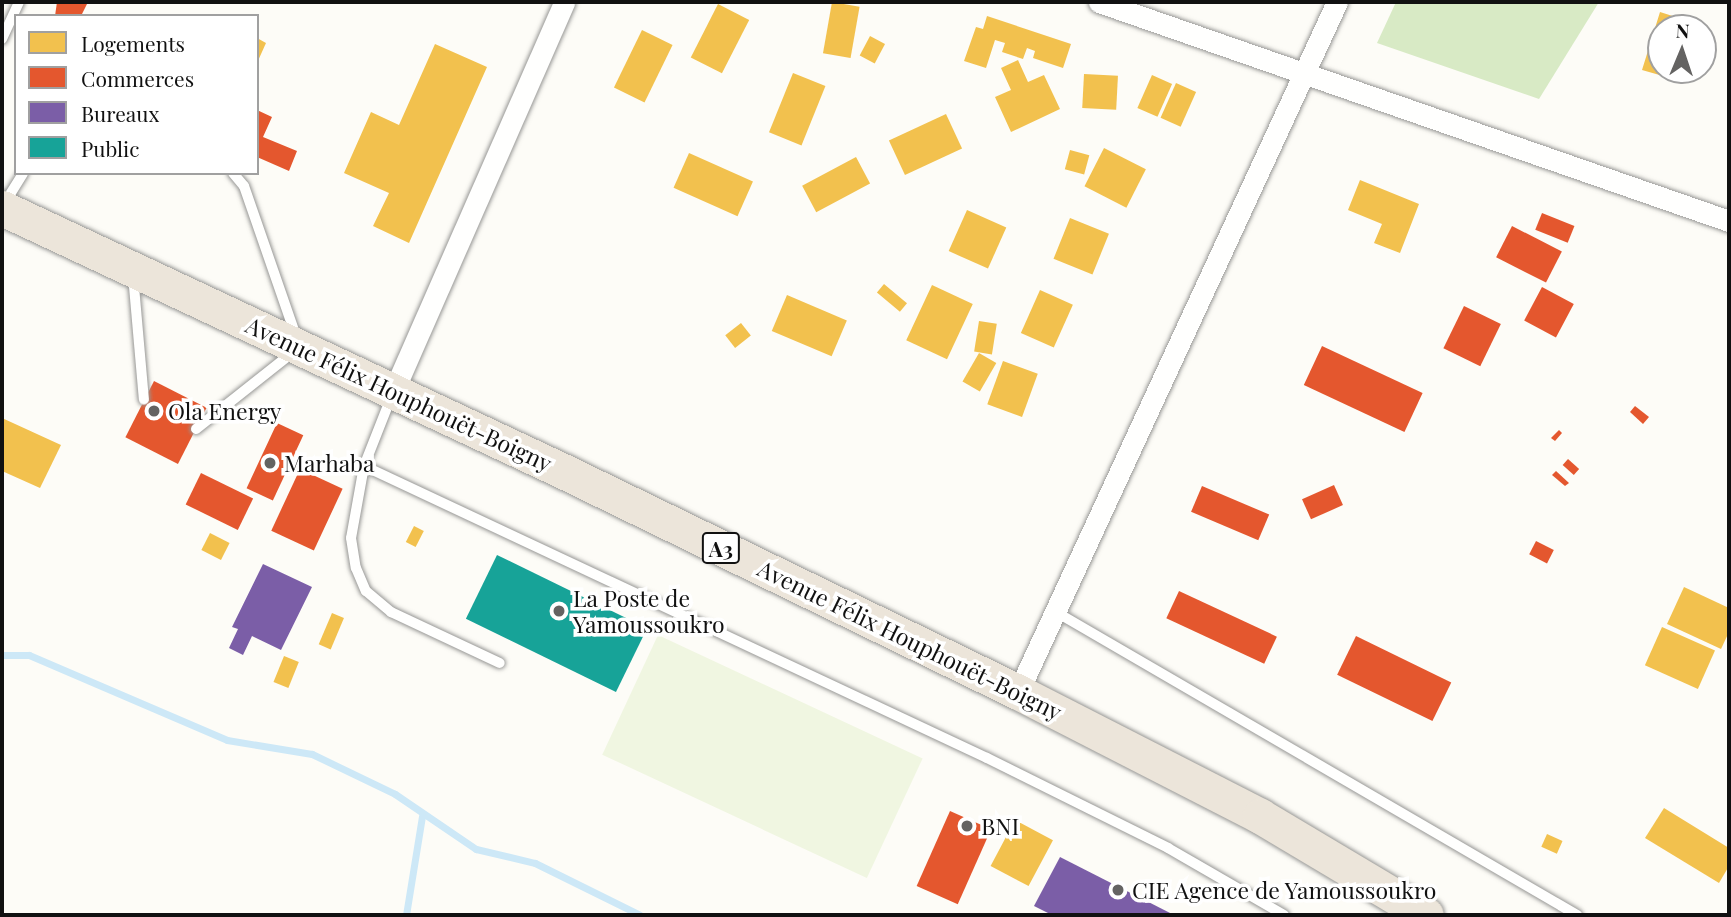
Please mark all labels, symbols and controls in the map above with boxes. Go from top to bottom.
legend [14,14,259,175]
north arrow [1647,14,1717,84]
text: N [1675,17,1690,43]
text: Logements [81,29,185,57]
text: Commerces [81,64,194,92]
text: Bureaux [81,99,159,127]
text: Public [81,134,139,162]
street label: Avenue Félix Houphouët-Boigny [241,311,557,477]
place label: Ola Energy [168,397,282,425]
marker: Ola Energy [146,403,162,419]
place label: Marhaba [284,449,375,477]
marker: Marhaba [262,455,278,471]
road number: A3 [702,530,740,566]
street label: Avenue Félix Houphouët-Boigny [753,554,1067,726]
place label: La Poste de Yamoussoukro [573,584,725,638]
marker: La Poste de Yamoussoukro [551,603,567,619]
place label: BNI [981,812,1019,840]
marker: BNI [959,818,975,834]
place label: CIE Agence de Yamoussoukro [1132,876,1438,904]
marker: CIE Agence de Yamoussoukro [1110,882,1126,898]

